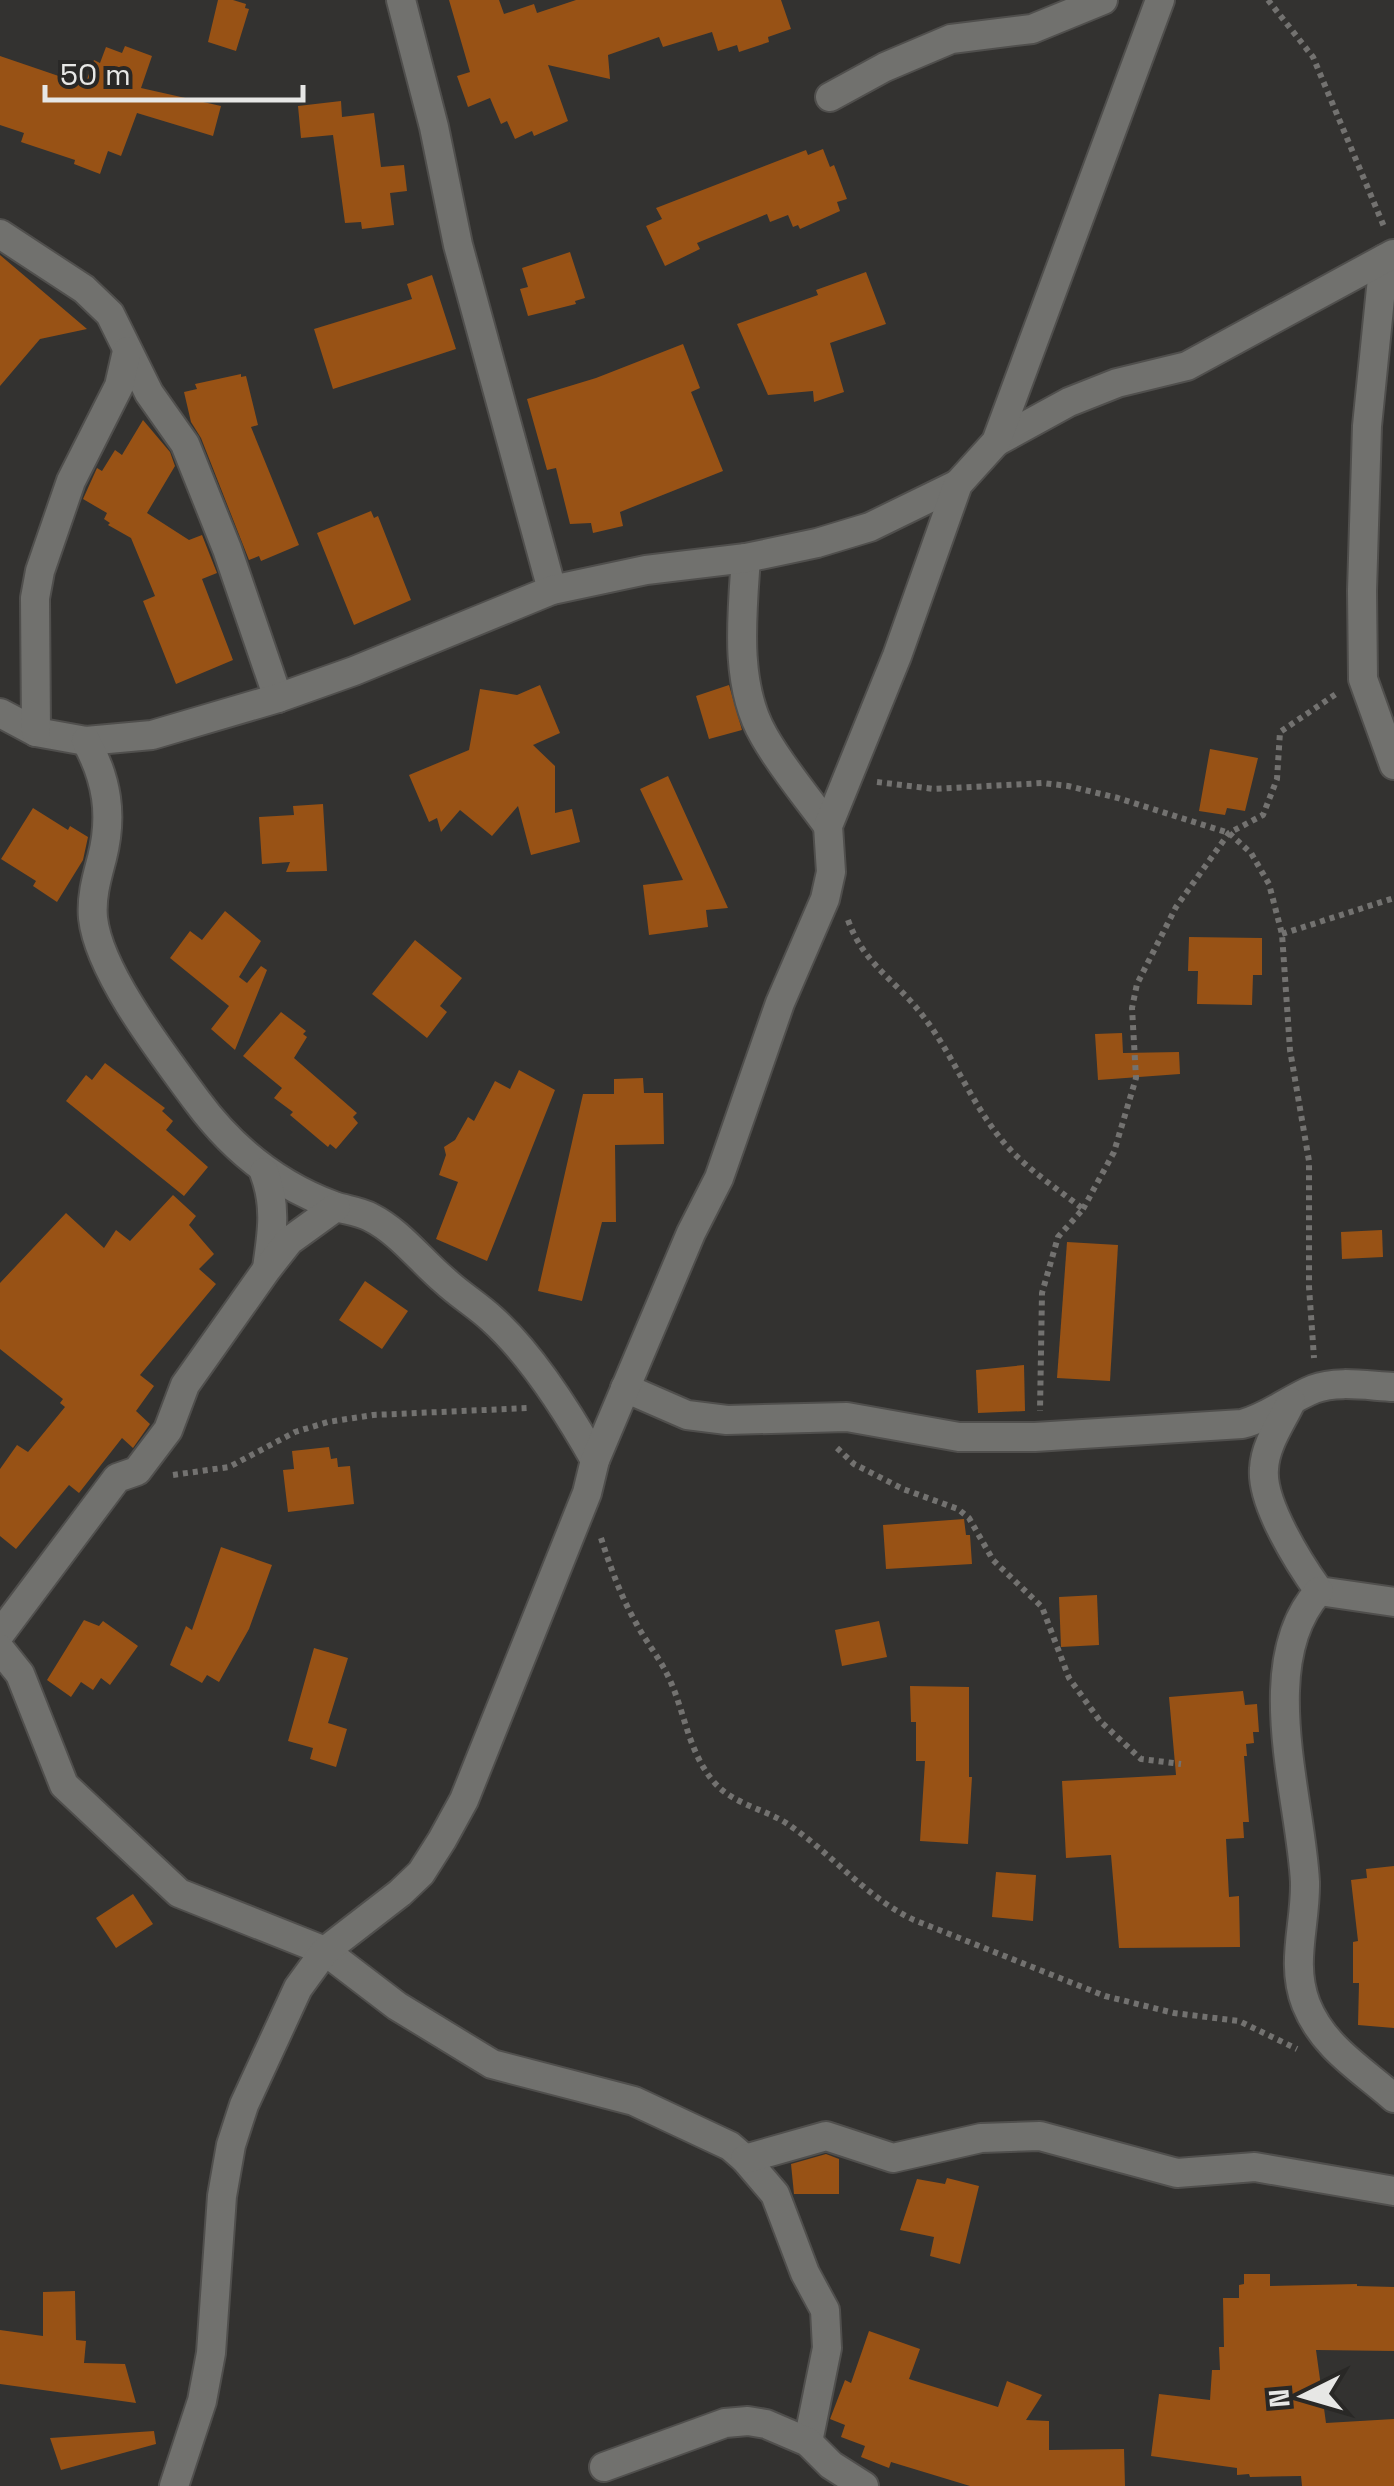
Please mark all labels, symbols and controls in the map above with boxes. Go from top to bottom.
scale bar [45,40,302,102]
text: 50 m [60,55,131,94]
north arrow [1254,2346,1354,2446]
text: N [1260,2387,1298,2409]

